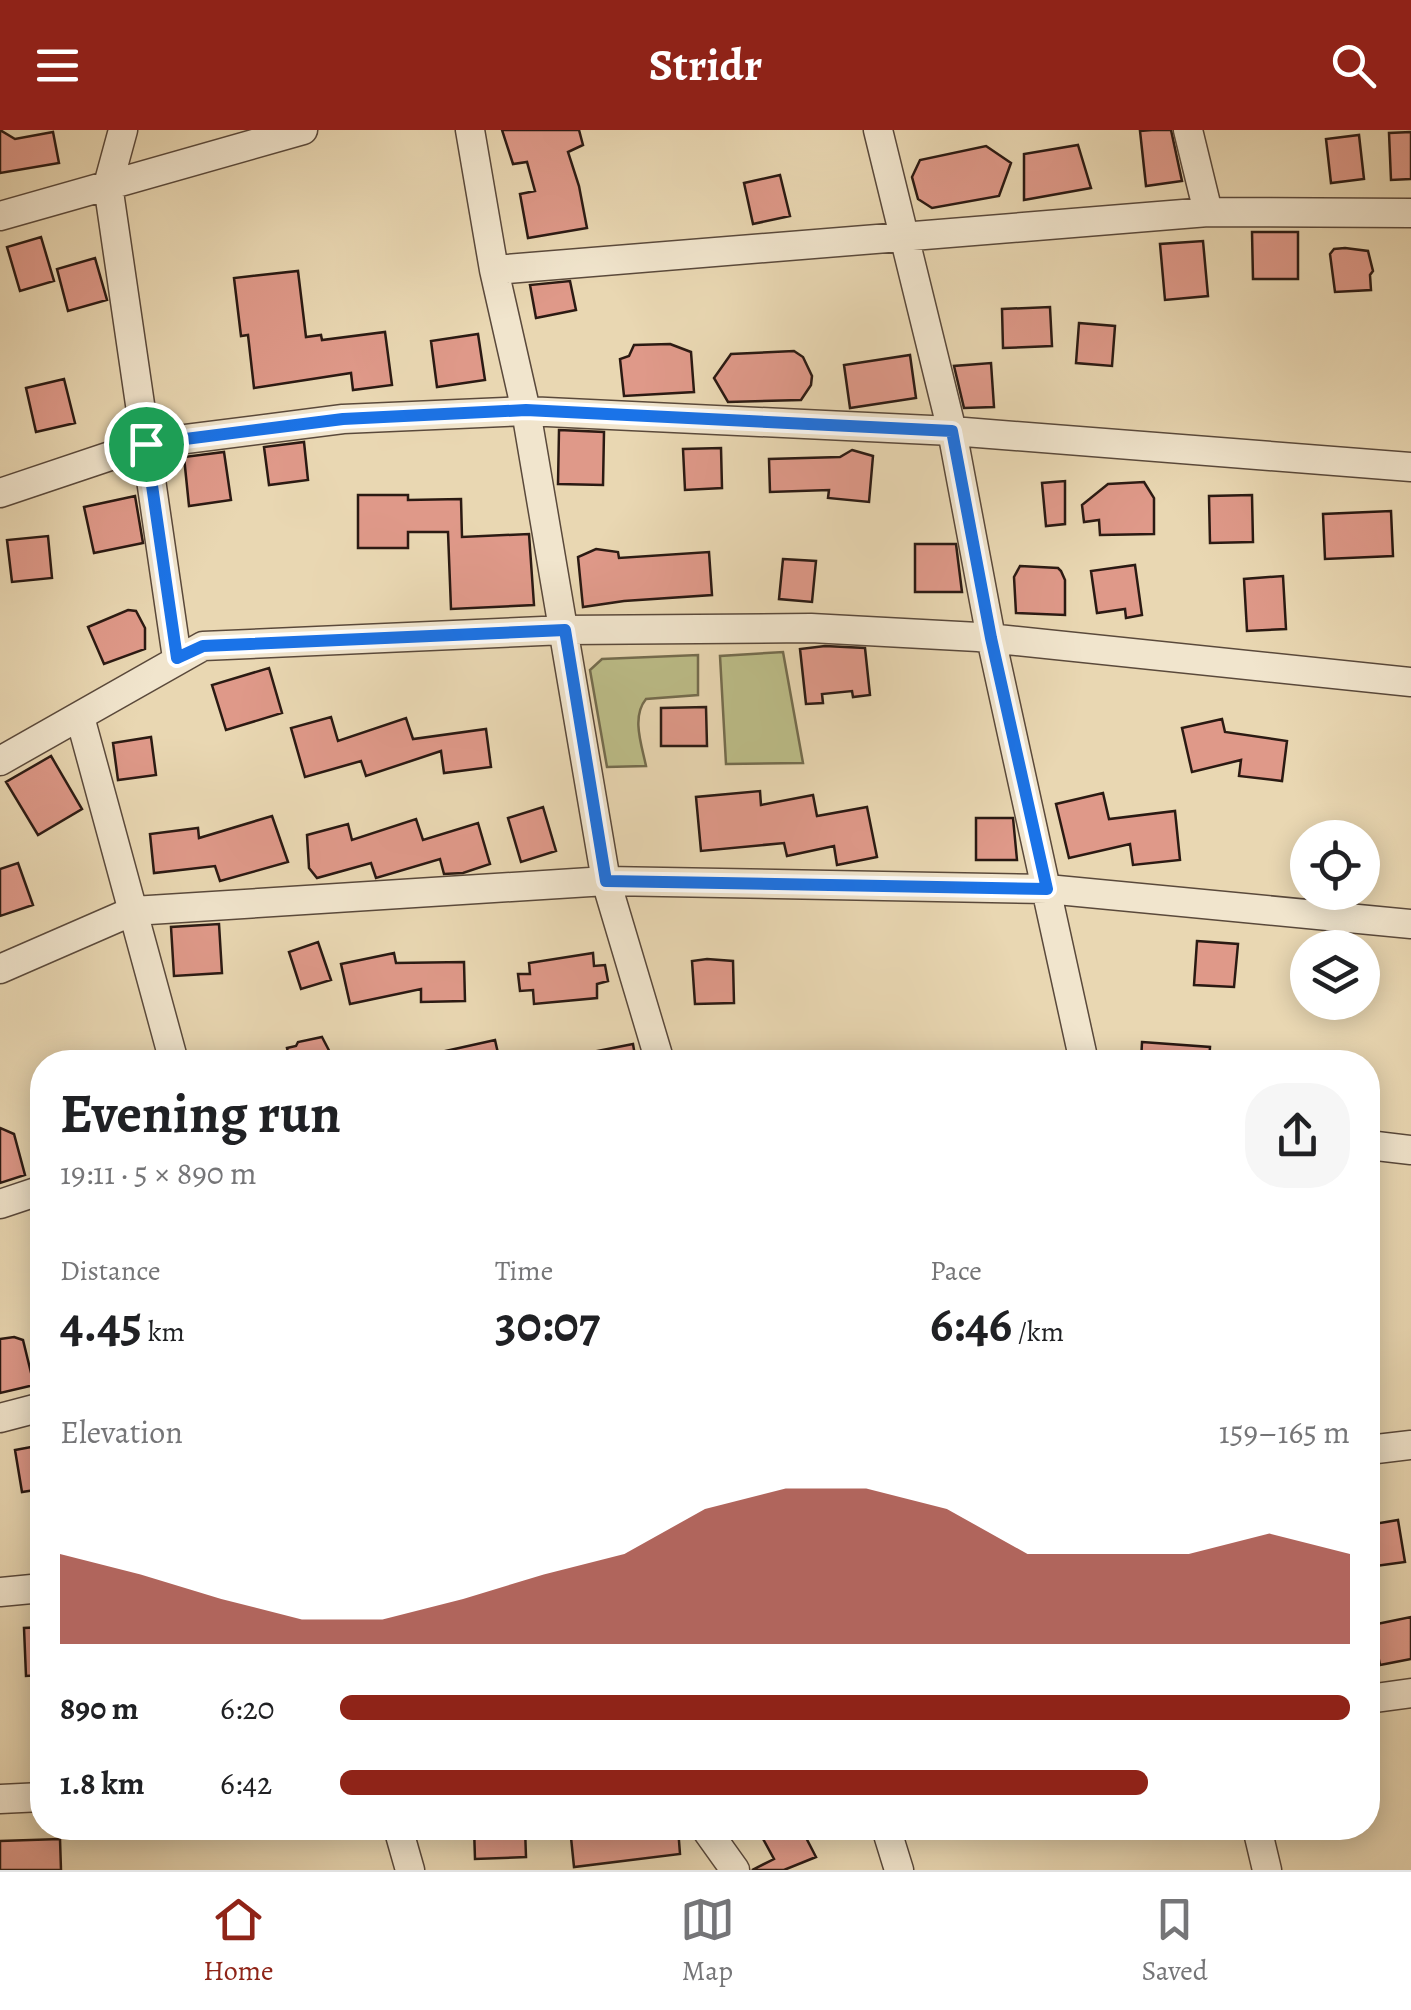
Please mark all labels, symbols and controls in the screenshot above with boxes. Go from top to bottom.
text: Stridr [649,34,762,96]
icon: menu [30,38,85,93]
icon: search [1326,38,1381,93]
pin [104,402,189,487]
icon: arrive [119,417,174,472]
map controls [1290,820,1380,1020]
button: locate [1290,820,1380,910]
button: layers [1290,930,1380,1020]
text: Evening run [60,1076,341,1151]
button: share [1245,1083,1350,1188]
text: 19:11 · 5 × 890 m [60,1151,257,1195]
text: Distance [60,1252,160,1290]
text: Time [495,1252,553,1290]
text: Pace [930,1252,982,1290]
text: 4.45 [60,1290,142,1358]
text: 30:07 [495,1290,600,1358]
text: 6:46 [930,1290,1012,1358]
text: km [142,1313,185,1351]
text: /km [1012,1313,1064,1351]
text: Elevation [60,1410,183,1454]
text: 159–165 m [1219,1410,1350,1454]
text: 890 m [60,1686,139,1730]
text: 6:20 [220,1686,275,1730]
text: 1.8 km [60,1761,145,1805]
text: 6:42 [220,1761,272,1805]
tab: Home [203,1892,274,1990]
tab: Map [680,1892,735,1990]
tab: Saved [1141,1892,1208,1990]

